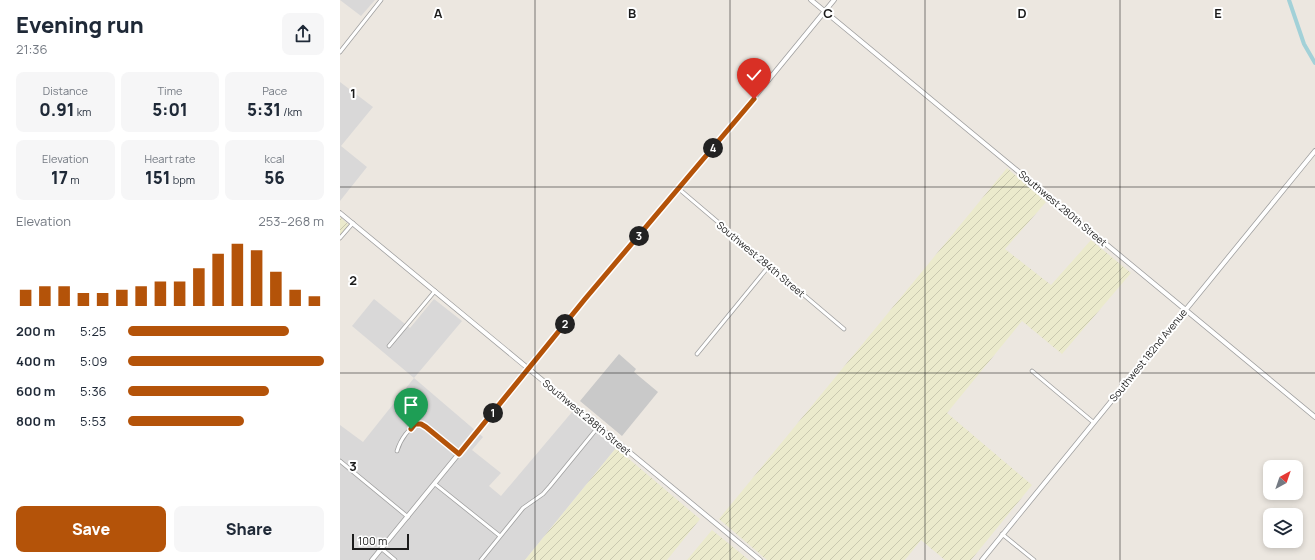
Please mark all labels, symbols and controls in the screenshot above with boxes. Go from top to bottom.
text: A [434,4,443,22]
text: B [628,4,636,22]
text: C [823,4,833,22]
text: D [1017,4,1027,22]
text: E [1214,4,1222,22]
text: Evening run [16,10,144,40]
button: share [282,13,324,55]
text: 21:36 [16,40,48,58]
pin [737,58,771,99]
icon: check [743,64,765,86]
text: Distance [43,83,88,98]
text: Time [158,83,182,98]
text: Pace [262,83,287,98]
text: 1 [350,84,356,102]
text: 0.91 [39,98,74,121]
text: 5:01 [152,98,188,121]
text: 5:31 [247,98,281,121]
text: km [74,104,91,119]
text: /km [281,104,302,119]
pin: 4 [703,138,723,158]
text: 4 [710,140,716,155]
text: Elevation [42,151,89,166]
text: Heart rate [144,151,196,166]
text: kcal [265,151,285,166]
text: 17 [51,166,68,189]
text: 151 [145,166,170,189]
text: 56 [264,166,285,189]
street label: Southwest 280th Street [1016,167,1110,249]
text: m [68,172,80,187]
text: bpm [170,172,195,187]
text: Elevation [16,212,71,230]
text: 253–268 m [258,212,324,230]
street label: Southwest 284th Street [714,218,808,300]
pin: 3 [629,226,649,246]
text: 3 [636,228,642,243]
text: 2 [349,271,357,289]
street label: Southwest 182nd Avenue [1106,305,1190,404]
pin: 2 [555,314,575,334]
text: 2 [562,316,568,331]
text: 200 m [16,322,55,340]
text: 5:25 [80,322,106,340]
text: 400 m [16,352,55,370]
text: 5:09 [80,352,107,370]
street label: Southwest 288th Street [540,376,634,458]
text: 600 m [16,382,55,400]
text: 5:36 [80,382,107,400]
pin [394,388,428,429]
icon: arrive [400,394,422,416]
pin: 1 [483,403,503,423]
text: 1 [491,405,495,420]
text: 800 m [16,412,55,430]
text: 5:53 [80,412,106,430]
text: 3 [349,457,357,475]
north arrow [1263,460,1303,500]
map controls [1263,460,1303,548]
button: Save [16,506,166,552]
button: Share [174,506,324,552]
button: layers [1263,508,1303,548]
scale bar [352,532,409,551]
text: 100 m [358,533,387,548]

